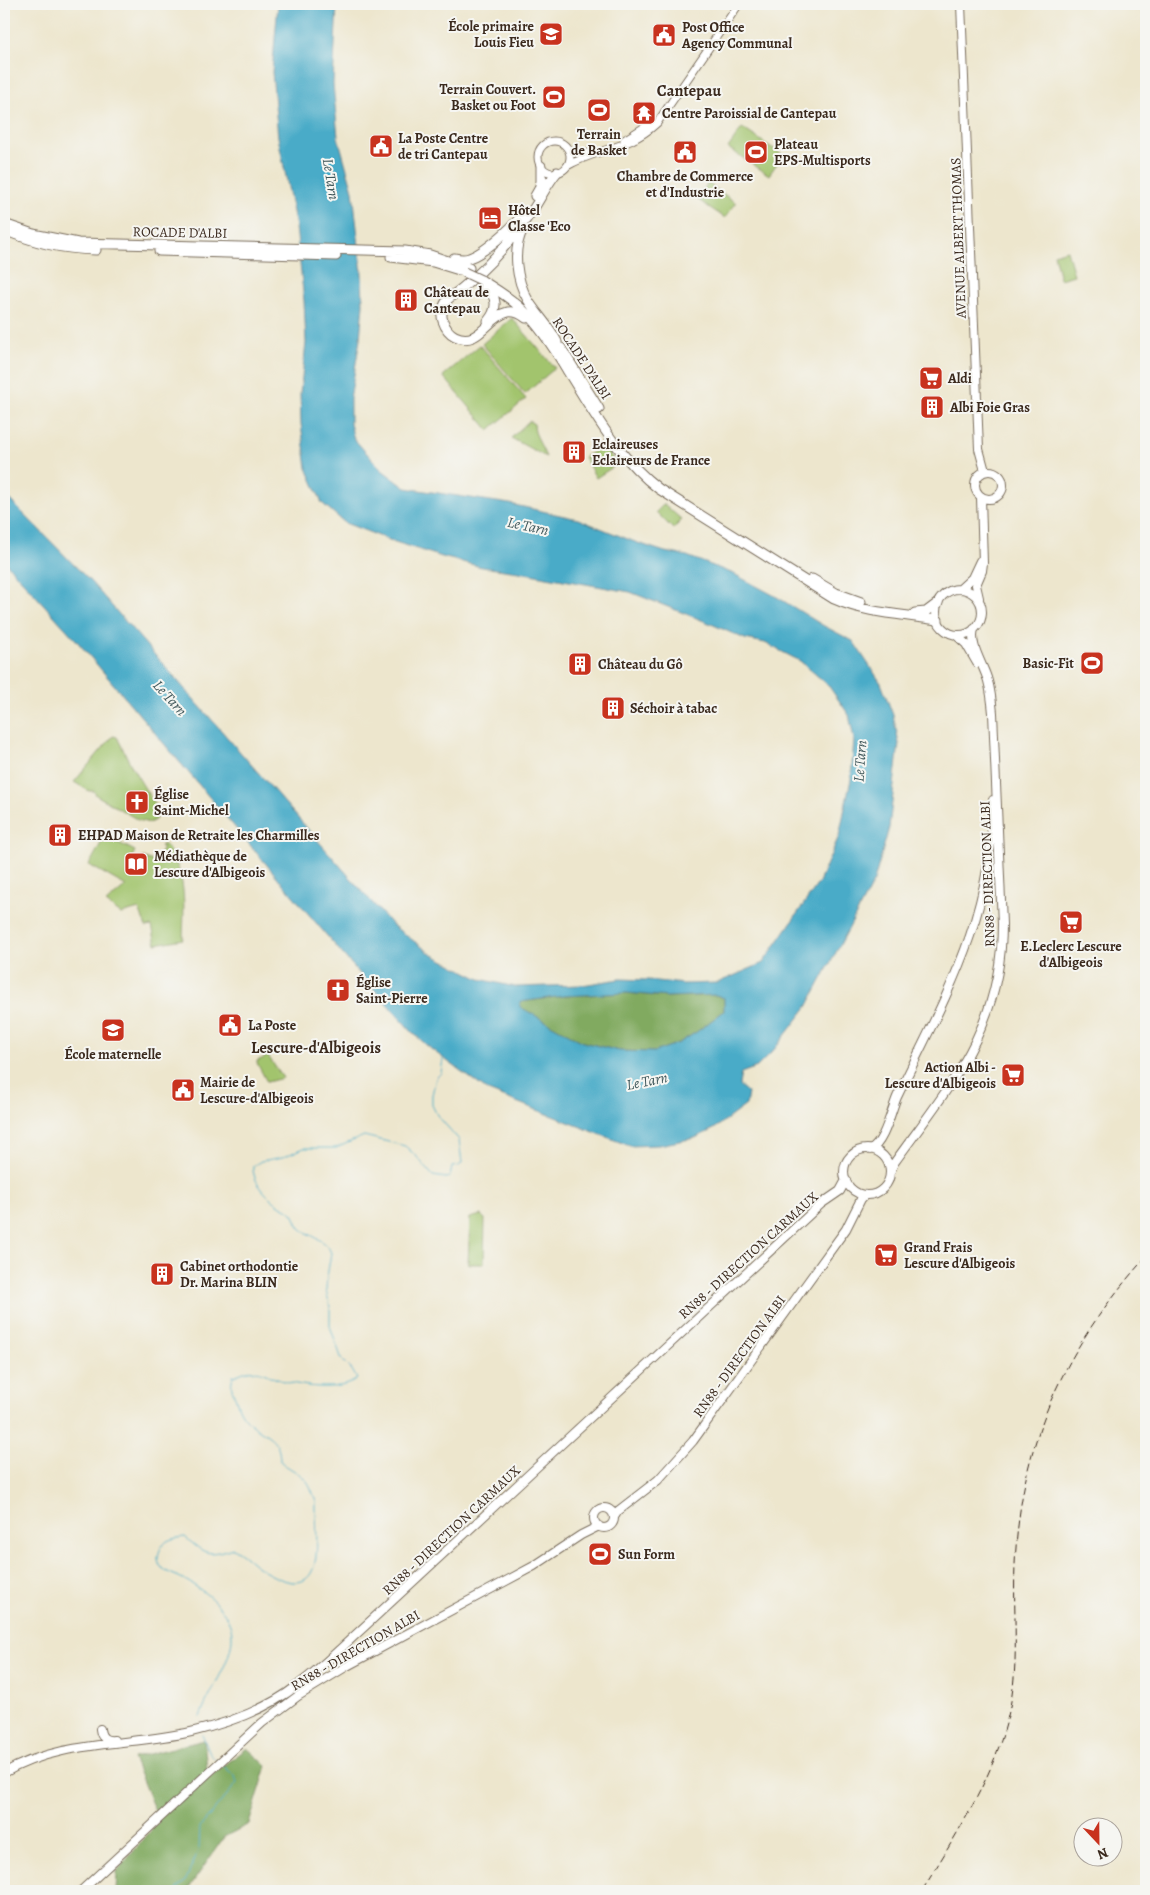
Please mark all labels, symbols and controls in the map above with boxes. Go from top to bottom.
place label: École primaire Louis Fieu [448,17,535,52]
place label: Post Office Agency Communal [681,18,792,53]
school or university icon: École primaire Louis Fieu [538,21,564,47]
public building icon: Post Office Agency Communal [651,22,677,48]
place label: Terrain Couvert. Basket ou Foot [439,80,536,115]
district label: Cantepau [657,80,721,102]
sports icon: Terrain Couvert. Basket ou Foot [541,84,567,110]
sports icon: Terrain de Basket [586,97,612,123]
temple icon: Centre Paroissial de Cantepau [631,100,657,126]
place label: Centre Paroissial de Cantepau [662,104,837,123]
place label: Terrain de Basket [571,125,627,160]
place label: La Poste Centre de tri Cantepau [398,129,489,164]
public building icon: La Poste Centre de tri Cantepau [368,133,394,159]
place label: Plateau EPS-Multisports [774,135,871,170]
public building icon: Chambre de Commerce et d'Industrie [672,139,698,165]
sports icon: Plateau EPS-Multisports [743,139,769,165]
water label: Le Tarn [318,157,344,201]
street label: AVENUE ALBERT THOMAS [946,157,971,320]
place label: Chambre de Commerce et d'Industrie [617,167,754,202]
place label: Hôtel Classe 'Eco [508,201,571,236]
hotel icon: Hôtel Classe 'Eco [477,205,503,231]
street label: ROCADE D'ALBI [132,222,228,243]
place label: Château de Cantepau [424,283,489,318]
building icon: Château de Cantepau [393,287,419,313]
street label: ROCADE D'ALBI [548,313,615,403]
supermarket icon: Aldi [918,365,944,391]
place label: Aldi [947,369,972,388]
building icon: Albi Foie Gras [919,394,945,420]
place label: Albi Foie Gras [949,398,1030,417]
place label: Eclaireuses Eclaireurs de France [592,435,711,470]
building icon: Eclaireuses Eclaireurs de France [561,439,587,465]
water label: Le Tarn [506,512,550,540]
sports icon: Basic-Fit [1079,650,1105,676]
building icon: Château du Gô [567,651,593,677]
place label: Basic-Fit [1022,654,1074,673]
place label: Château du Gô [598,655,683,674]
water label: Le Tarn [149,676,191,720]
building icon: Séchoir à tabac [600,695,626,721]
place label: Séchoir à tabac [630,699,717,718]
water label: Le Tarn [849,740,871,782]
place label: Église Saint-Michel [154,785,229,820]
church icon: Église Saint-Michel [124,789,150,815]
street label: RN88 - DIRECTION ALBI [975,801,1000,947]
building icon: EHPAD Maison de Retraite les Charmilles [47,822,73,848]
place label: EHPAD Maison de Retraite les Charmilles [78,826,320,845]
place label: Médiathèque de Lescure d'Albigeois [154,847,265,882]
library icon: Médiathèque de Lescure d'Albigeois [123,851,149,877]
supermarket icon: E.Leclerc Lescure d'Albigeois [1058,909,1084,935]
place label: E.Leclerc Lescure d'Albigeois [1020,937,1122,972]
place label: Église Saint-Pierre [356,973,428,1008]
church icon: Église Saint-Pierre [325,977,351,1003]
public building icon: La Poste [217,1012,243,1038]
place label: La Poste [248,1016,297,1035]
school or university icon: École maternelle [100,1017,126,1043]
district label: Lescure-d'Albigeois [251,1037,381,1059]
place label: École maternelle [64,1045,162,1064]
place label: Action Albi - Lescure d'Albigeois [885,1058,996,1093]
supermarket icon: Action Albi - Lescure d'Albigeois [1000,1062,1026,1088]
water label: Le Tarn [625,1067,669,1095]
place label: Mairie de Lescure-d'Albigeois [200,1073,314,1108]
public building icon: Mairie de Lescure-d'Albigeois [170,1077,196,1103]
street label: RN88 - DIRECTION CARMAUX [674,1187,823,1323]
place label: Grand Frais Lescure d'Albigeois [904,1238,1015,1273]
supermarket icon: Grand Frais Lescure d'Albigeois [873,1242,899,1268]
place label: Cabinet orthodontie Dr. Marina BLIN [180,1257,299,1292]
building icon: Cabinet orthodontie Dr. Marina BLIN [149,1261,175,1287]
street label: RN88 - DIRECTION ALBI [689,1292,790,1421]
street label: RN88 - DIRECTION CARMAUX [378,1461,525,1599]
sports icon: Sun Form [587,1541,613,1567]
place label: Sun Form [618,1545,675,1564]
street label: RN88 - DIRECTION ALBI [287,1606,423,1695]
north arrow [1072,1818,1122,1868]
text: N [1094,1843,1111,1864]

